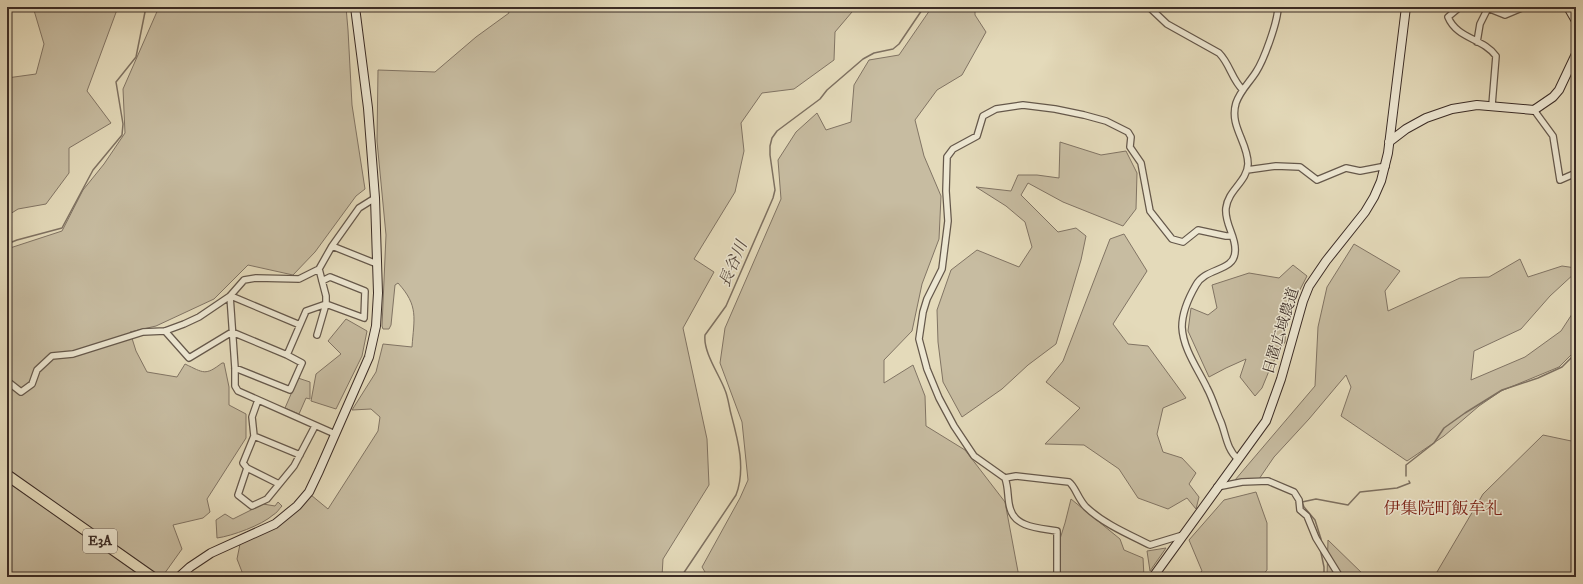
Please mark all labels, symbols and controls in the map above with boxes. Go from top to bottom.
water label: 長谷川 [714,236,752,290]
street label: 日置広域農道 [1259,285,1303,377]
district label: 伊集院町飯牟礼 [1384,498,1503,520]
road number: E3A [83,529,117,553]

